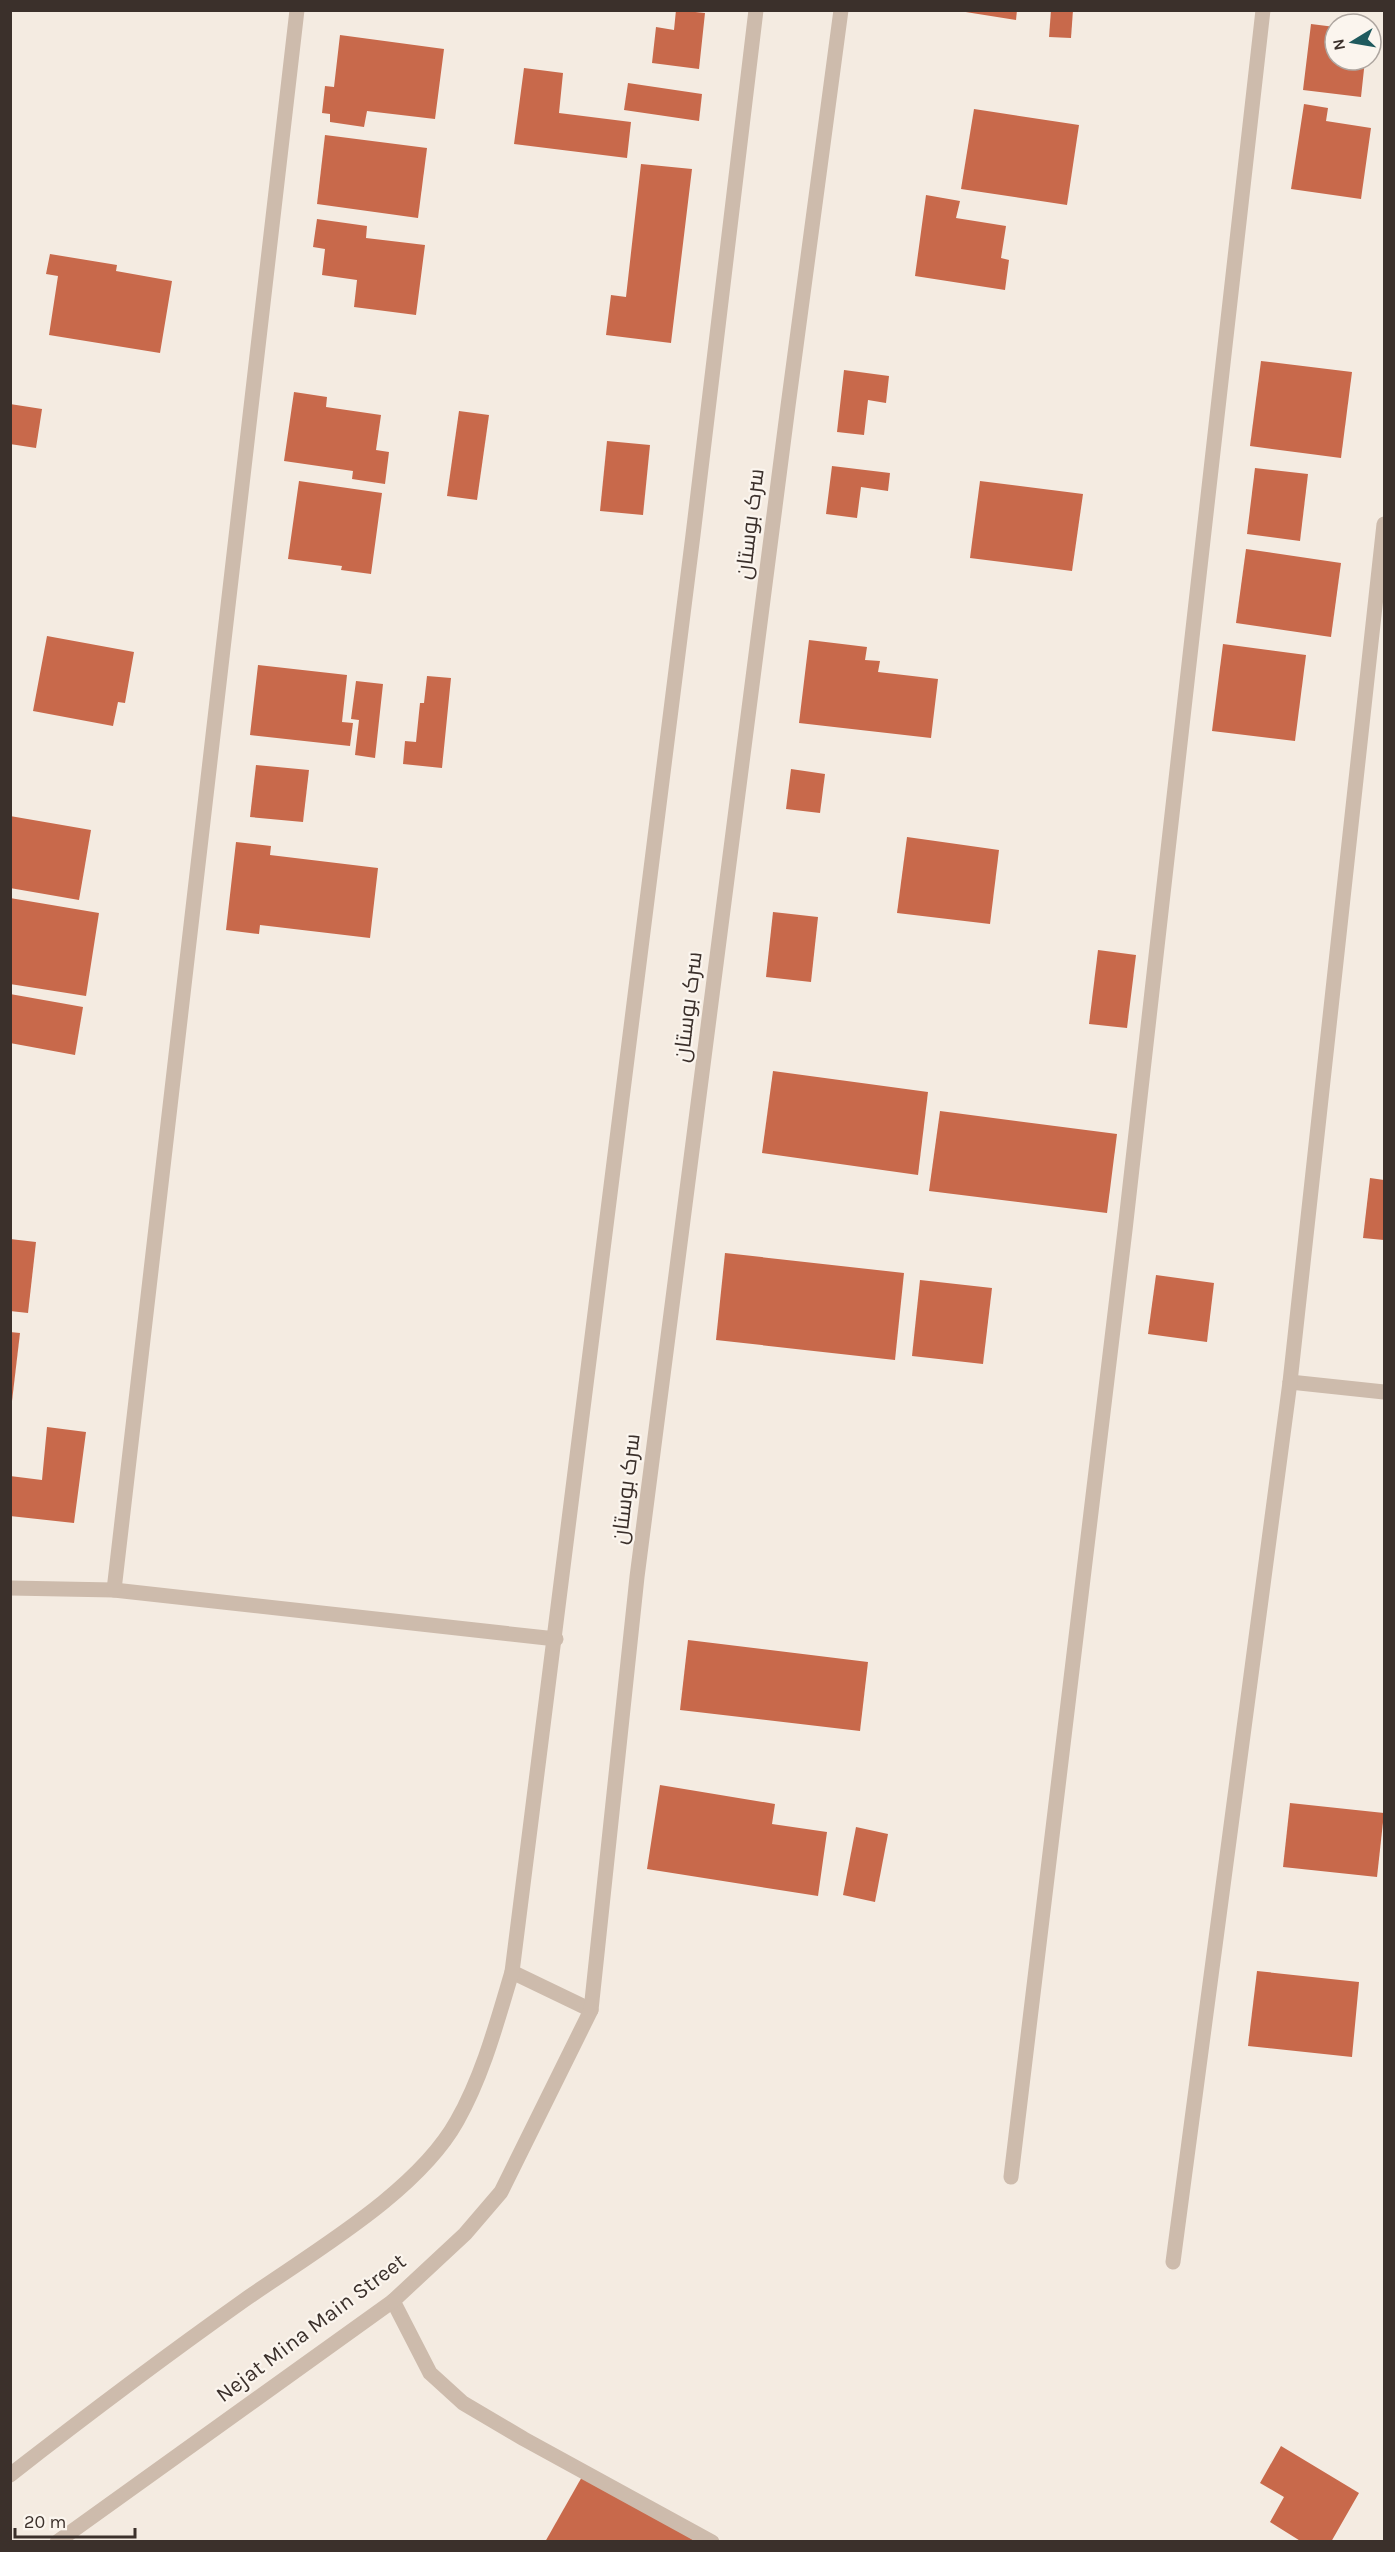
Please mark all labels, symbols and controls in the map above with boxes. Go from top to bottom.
north arrow [1323,12,1383,72]
text: N [1328,37,1349,52]
street label: سرک بوستان [730,467,770,581]
street label: سرک بوستان [668,950,708,1064]
street label: سرک بوستان [606,1432,646,1546]
street label: Nejat Mina Main Street [211,2248,411,2408]
scale bar [15,2501,135,2539]
text: 20 m [24,2511,66,2533]

